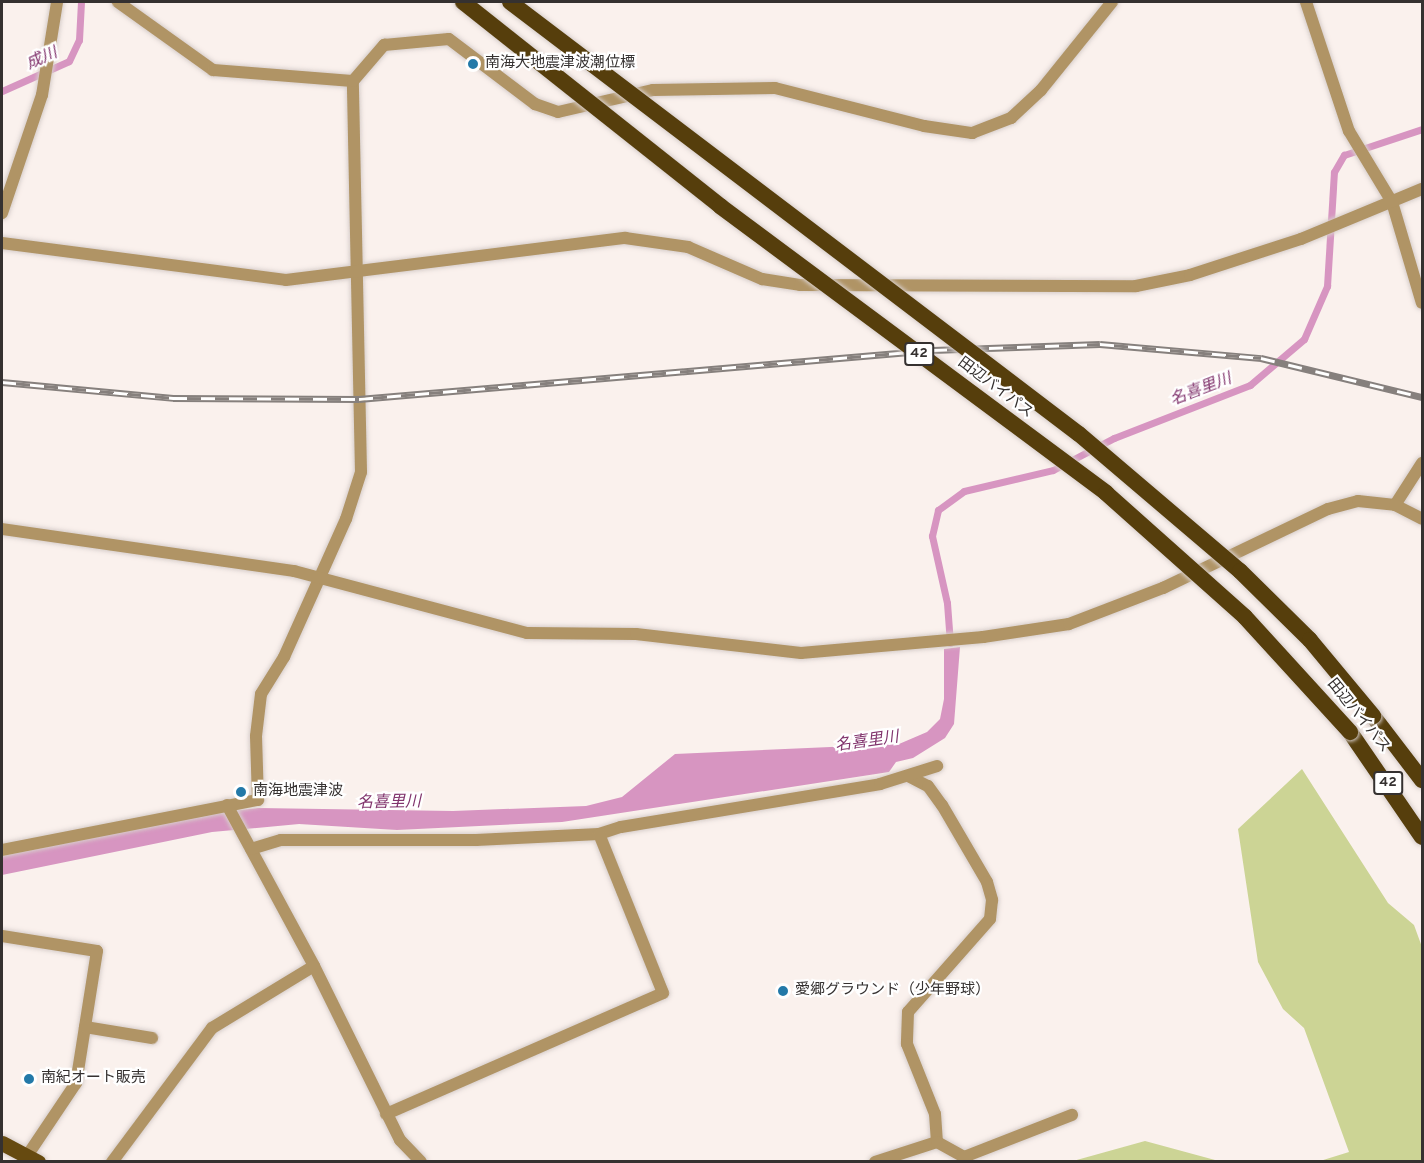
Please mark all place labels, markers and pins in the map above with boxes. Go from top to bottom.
place label: 南海大地震津波潮位標 [485,55,635,73]
marker: 南海大地震津波潮位標 [466,57,480,71]
place label: 南海地震津波 [253,783,343,801]
marker: 南海地震津波 [234,785,248,799]
place label: 愛郷グラウンド（少年野球） [795,982,990,1000]
marker: 愛郷グラウンド（少年野球） [776,984,790,998]
place label: 南紀オート販売 [41,1070,146,1088]
marker: 南紀オート販売 [22,1072,36,1086]

